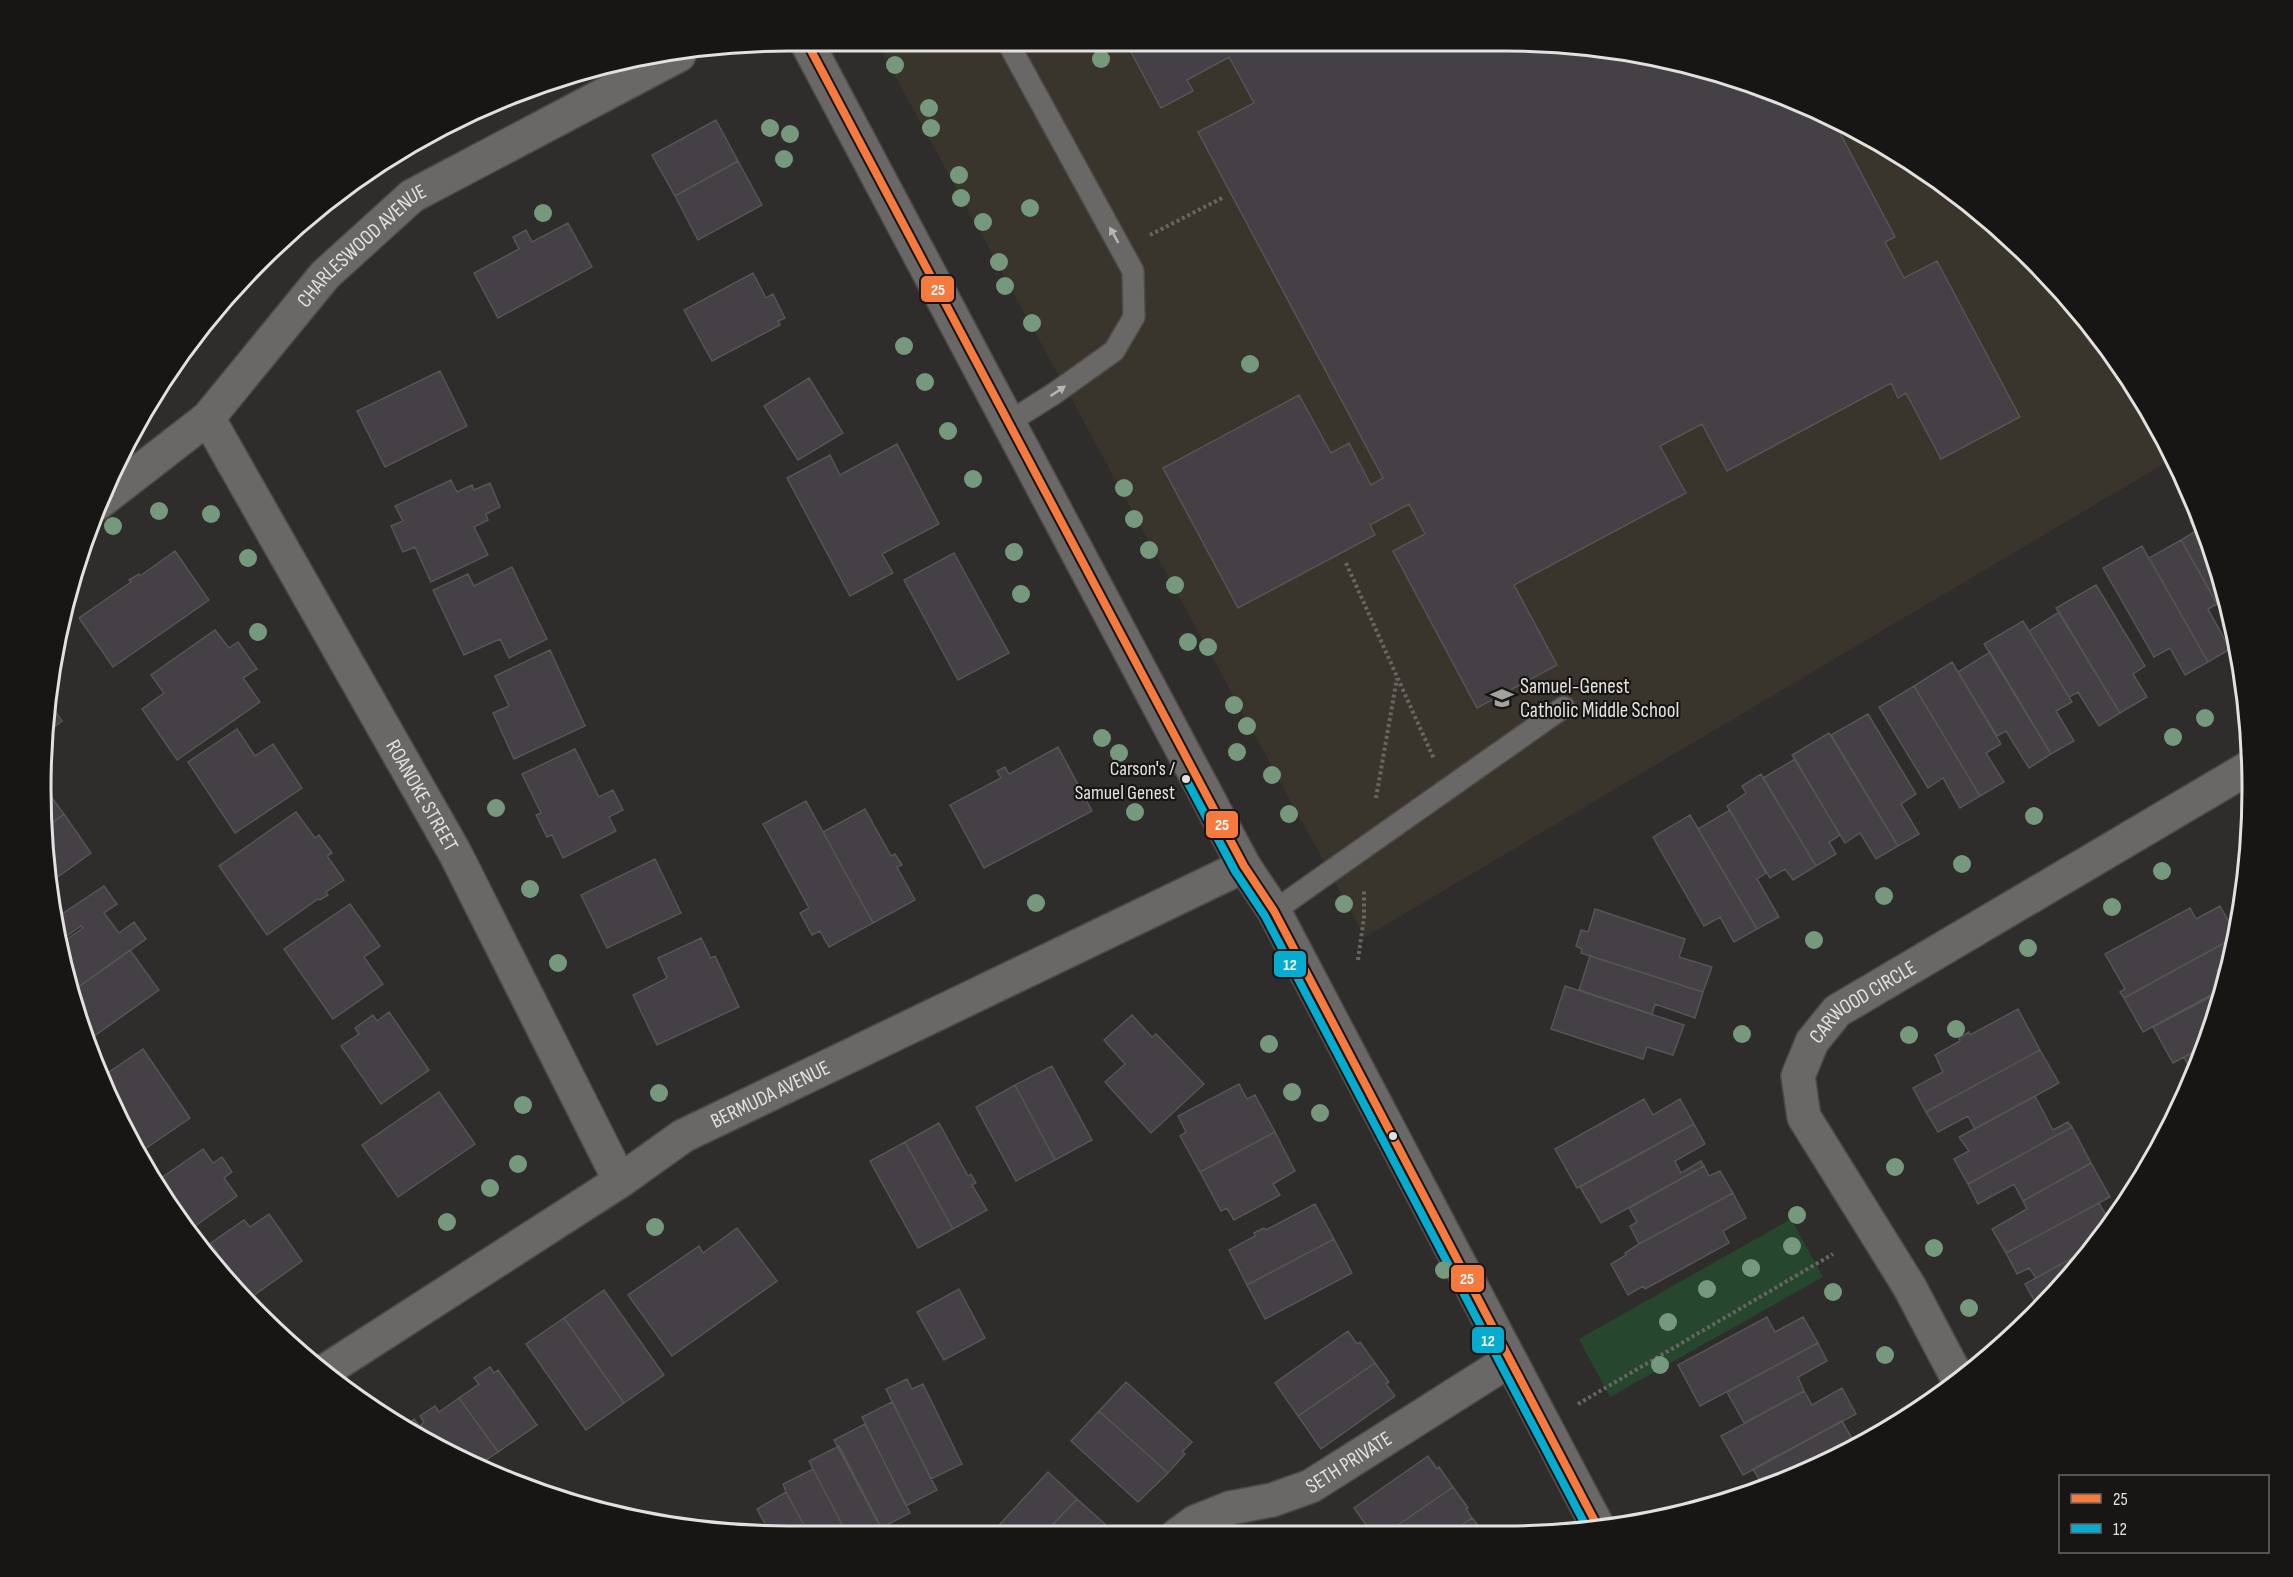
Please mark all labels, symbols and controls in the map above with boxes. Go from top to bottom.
street label: CHARLESWOOD AVENUE [292,179,430,312]
one-way arrow [1109,226,1119,243]
line badge: 25 [920,275,955,303]
text: 25 [931,281,945,300]
one-way arrow [1050,385,1066,397]
place label: Samuel-Genest Catholic Middle School [1520,674,1679,723]
school or university icon: Samuel-Genest Catholic Middle School [1489,685,1515,711]
street label: ROANOKE STREET [380,735,464,856]
place label: Carson's / Samuel Genest [1075,757,1175,805]
marker: Carson's / Samuel Genest [1180,773,1192,785]
line badge: 25 [1205,810,1239,839]
text: 25 [1215,816,1229,835]
line badge: 12 [1273,950,1307,978]
street label: CARWOOD CIRCLE [1804,955,1921,1049]
text: 12 [1283,956,1297,975]
street label: BERMUDA AVENUE [707,1055,834,1134]
unlabelled marker [1387,1130,1399,1142]
line badge: 25 [1450,1264,1485,1293]
text: 25 [1460,1270,1474,1289]
line badge: 12 [1471,1326,1505,1354]
text: 12 [1481,1332,1495,1351]
street label: SETH PRIVATE [1301,1426,1397,1499]
legend [2059,1475,2269,1553]
text: 25 [2113,1489,2128,1510]
text: 12 [2113,1519,2127,1540]

